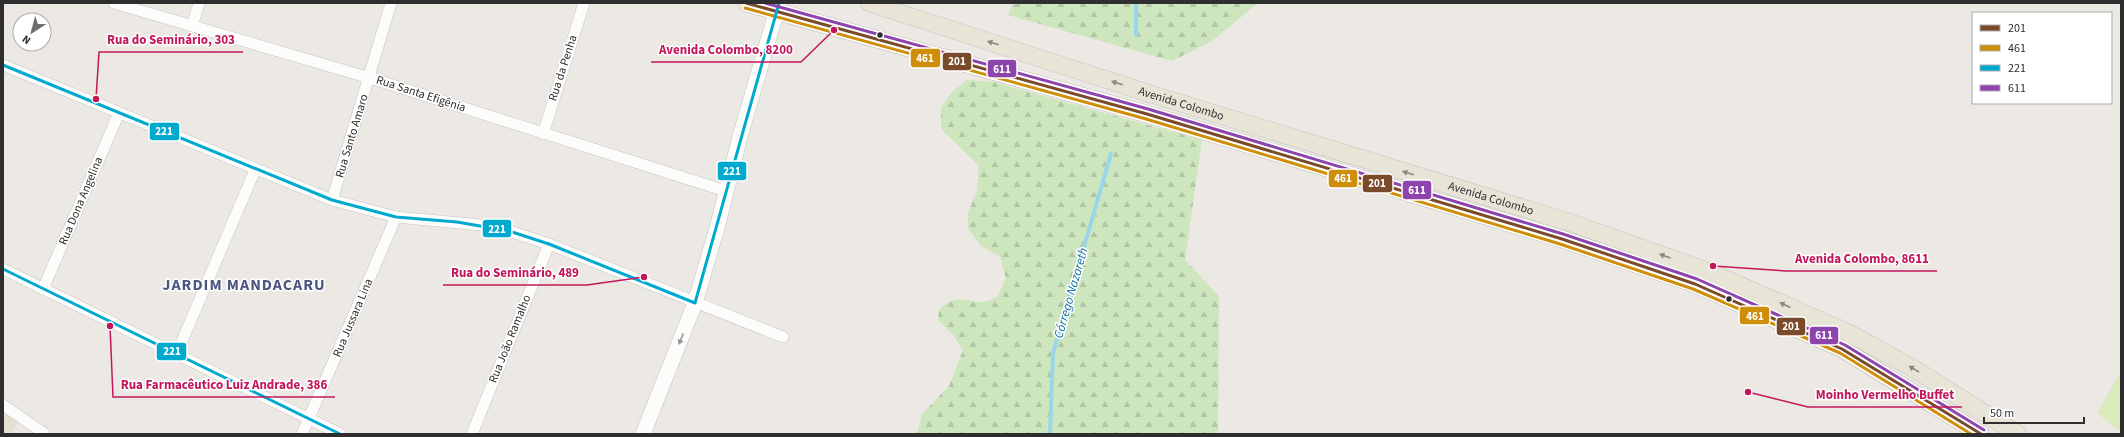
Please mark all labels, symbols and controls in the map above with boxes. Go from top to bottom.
north arrow [12,12,52,52]
legend [1972,12,2112,104]
text: 201 [2008,20,2026,37]
callout: Rua do Seminário, 303 [99,27,243,52]
unlabelled marker [875,30,885,40]
text: N [19,31,34,48]
text: Rua do Seminário, 303 [107,31,235,49]
street label: Rua da Penha [544,33,582,103]
callout: Avenida Colombo, 8200 [651,37,801,62]
one-way arrow [987,40,999,46]
text: 461 [2008,40,2026,57]
text: Avenida Colombo, 8200 [658,41,793,59]
line badge: 461 [910,48,941,68]
text: 461 [916,51,934,66]
line badge: 201 [942,52,972,71]
text: 201 [948,54,966,69]
line badge: 611 [987,59,1017,78]
text: 221 [2008,60,2026,77]
text: 611 [993,62,1011,77]
street label: Rua Santa Efigênia [374,72,468,116]
one-way arrow [1111,80,1123,86]
text: 611 [2008,80,2026,97]
street label: Avenida Colombo [1136,82,1226,124]
street label: Rua Santo Amaro [331,92,373,180]
line badge: 221 [149,122,180,141]
text: 221 [155,124,173,139]
street label: Rua Dona Angelina [55,154,107,248]
line badge: 221 [717,161,747,181]
text: 221 [723,164,741,179]
line badge: 461 [1328,169,1358,188]
one-way arrow [1402,170,1414,176]
text: 461 [1334,171,1352,186]
line badge: 201 [1362,174,1393,193]
text: 201 [1368,176,1386,191]
street label: Avenida Colombo [1446,177,1536,219]
line badge: 611 [1402,180,1432,200]
text: 611 [1408,183,1426,198]
line badge: 221 [482,219,512,238]
text: 221 [488,222,506,237]
water label: Córrego Nazareth [1049,245,1093,340]
callout: Avenida Colombo, 8611 [1787,246,1937,271]
text: Avenida Colombo, 8611 [1794,250,1929,268]
one-way arrow [1659,253,1671,259]
callout: Rua do Seminário, 489 [443,260,587,285]
text: Rua do Seminário, 489 [451,264,579,282]
district label: JARDIM MANDACARU [162,274,326,296]
street label: Rua Jussara Lina [329,276,377,360]
street label: Rua João Ramalho [485,292,535,386]
unlabelled marker [1724,294,1734,304]
one-way arrow [1780,302,1791,308]
line badge: 461 [1739,306,1770,325]
text: 461 [1746,309,1764,324]
line badge: 201 [1776,317,1806,336]
text: 201 [1782,319,1800,334]
line badge: 611 [1809,326,1839,345]
text: 611 [1815,328,1833,343]
one-way arrow [678,333,684,344]
line badge: 221 [156,342,187,361]
text: 221 [163,344,181,359]
one-way arrow [1908,365,1920,372]
callout: Rua Farmacêutico Luiz Andrade, 386 [113,372,335,397]
text: Rua Farmacêutico Luiz Andrade, 386 [121,376,327,394]
callout: Moinho Vermelho Buffet [1808,382,1962,407]
text: Moinho Vermelho Buffet [1816,386,1954,404]
scale bar [1984,399,2084,425]
text: 50 m [1990,405,2014,422]

